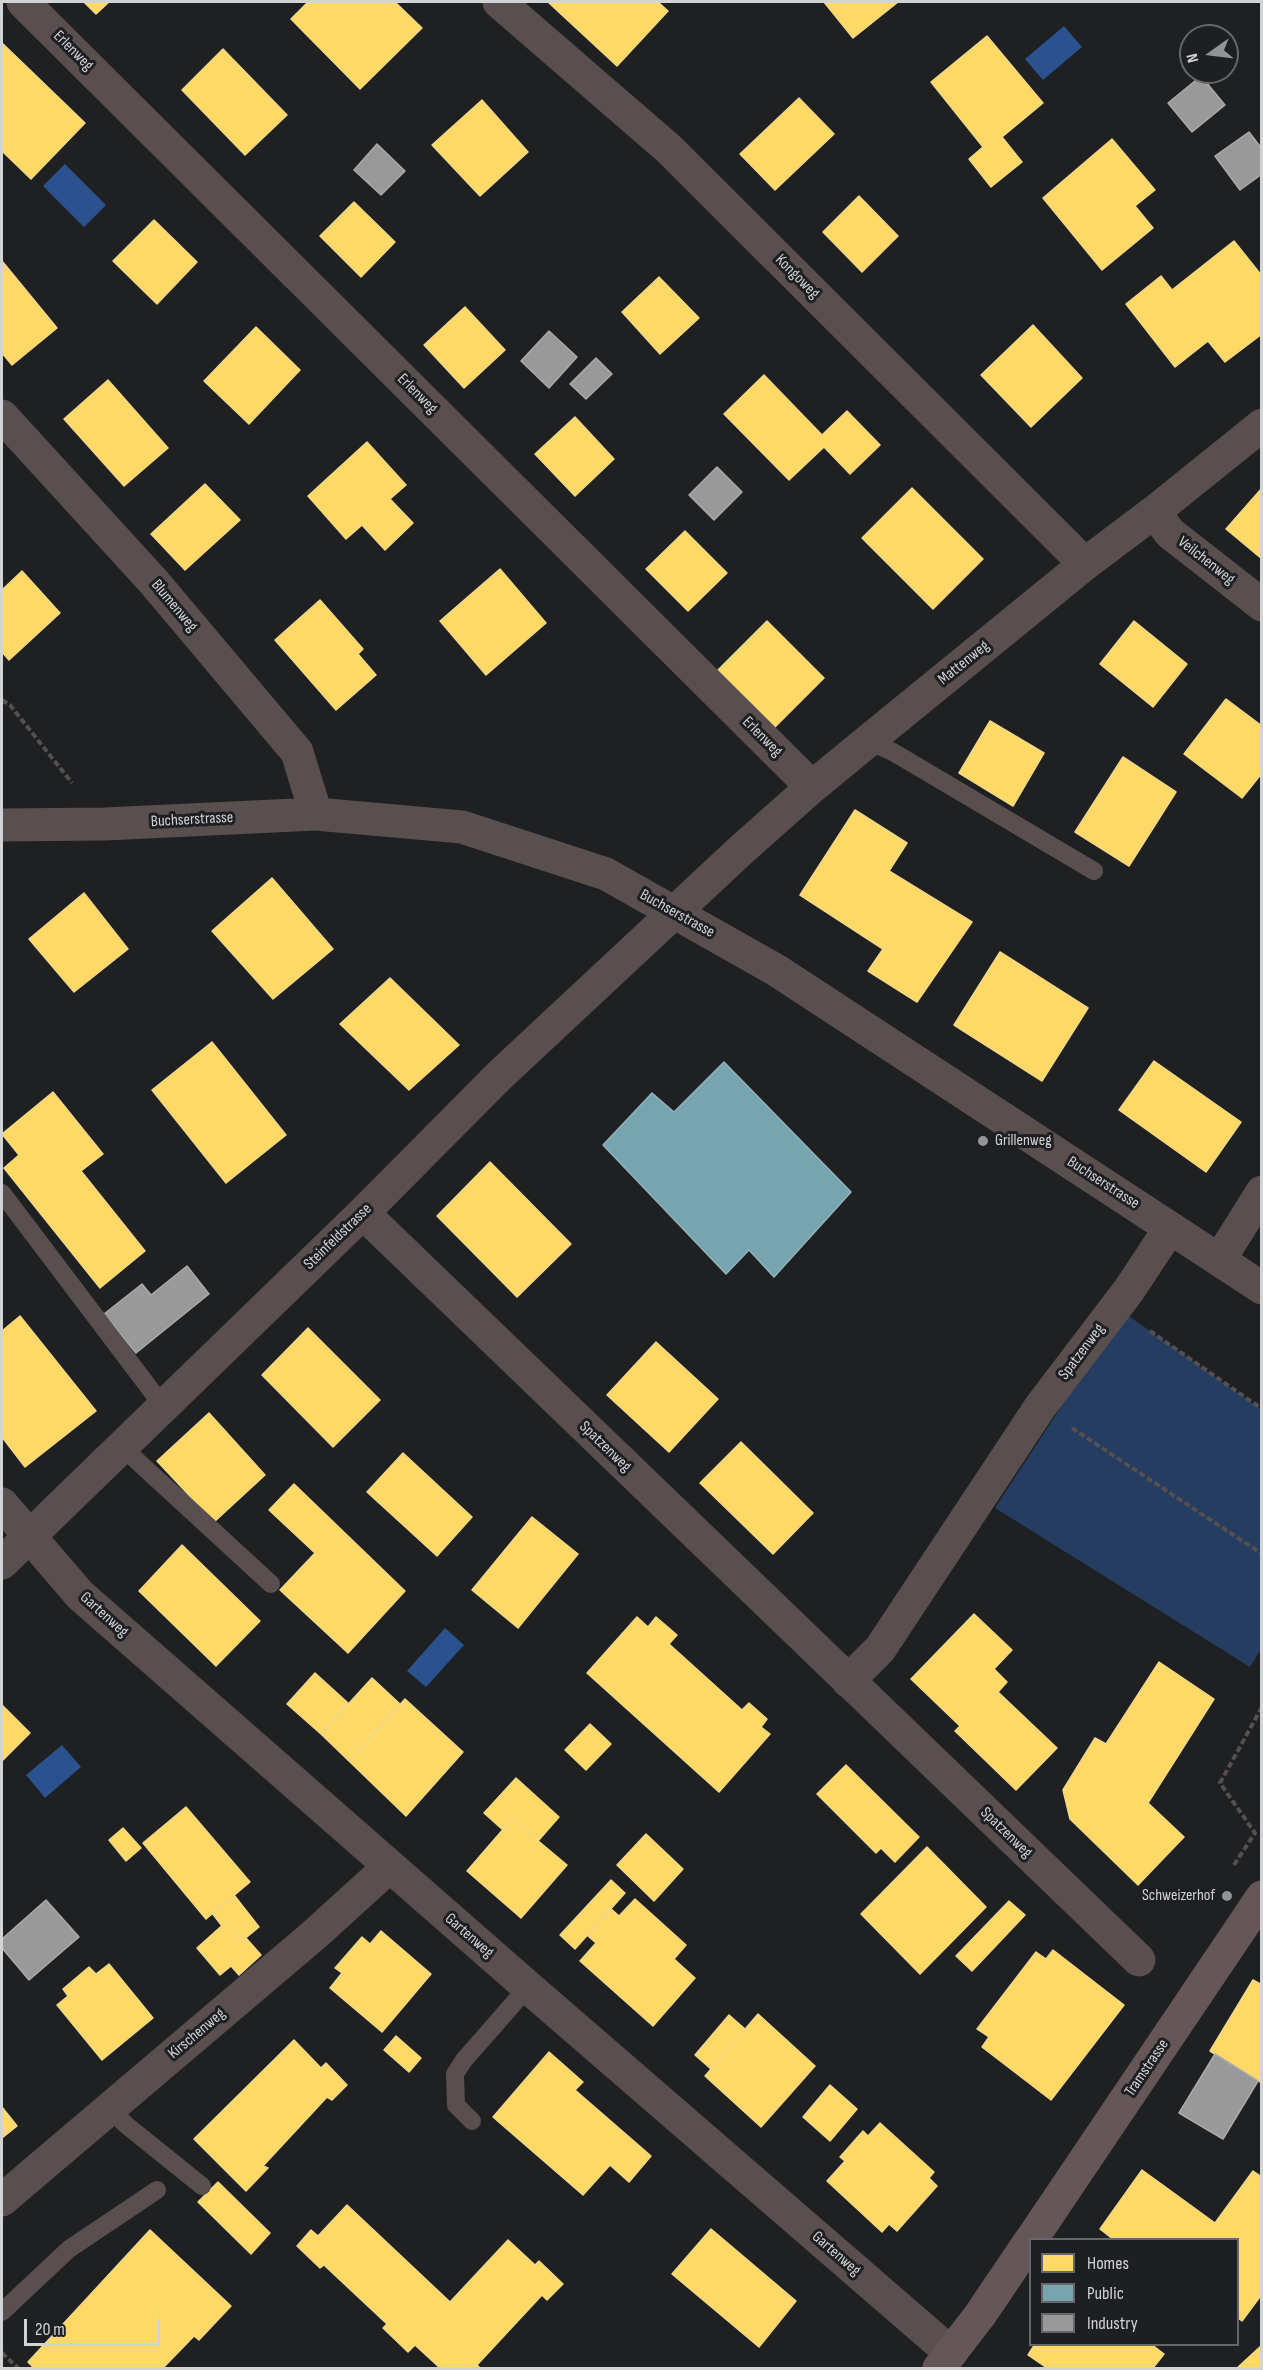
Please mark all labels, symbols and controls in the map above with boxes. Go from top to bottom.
north arrow [1179,24,1239,84]
street label: Erlenweg [49,27,97,75]
text: N [1183,52,1203,64]
street label: Kongoweg [771,251,823,303]
street label: Erlenweg [393,370,441,418]
street label: Veilchenweg [1174,533,1238,589]
street label: Blumenweg [147,576,201,636]
street label: Mattenweg [935,637,993,689]
street label: Erlenweg [738,713,786,761]
street label: Buchserstrasse [150,808,234,832]
street label: Buchserstrasse [636,886,718,942]
place label: Grillenweg [995,1131,1052,1151]
marker: Grillenweg [976,1134,990,1148]
street label: Buchserstrasse [1063,1152,1143,1214]
street label: Steinfeldstrasse [300,1200,376,1274]
street label: Spatzenweg [1055,1320,1109,1384]
street label: Spatzenweg [575,1417,635,1477]
street label: Gartenweg [76,1588,132,1642]
street label: Spatzenweg [976,1803,1036,1863]
place label: Schweizerhof [1142,1886,1215,1906]
marker: Schweizerhof [1220,1889,1234,1903]
street label: Gartenweg [441,1910,497,1962]
street label: Kirschenweg [165,2005,229,2063]
street label: Tramstrasse [1121,2036,1173,2100]
street label: Gartenweg [808,2228,864,2280]
legend [1029,2238,1239,2346]
text: Homes [1087,2253,1129,2274]
text: Public [1087,2283,1124,2304]
scale bar [27,2307,164,2345]
text: Industry [1087,2313,1138,2334]
text: 20 m [35,2319,65,2340]

